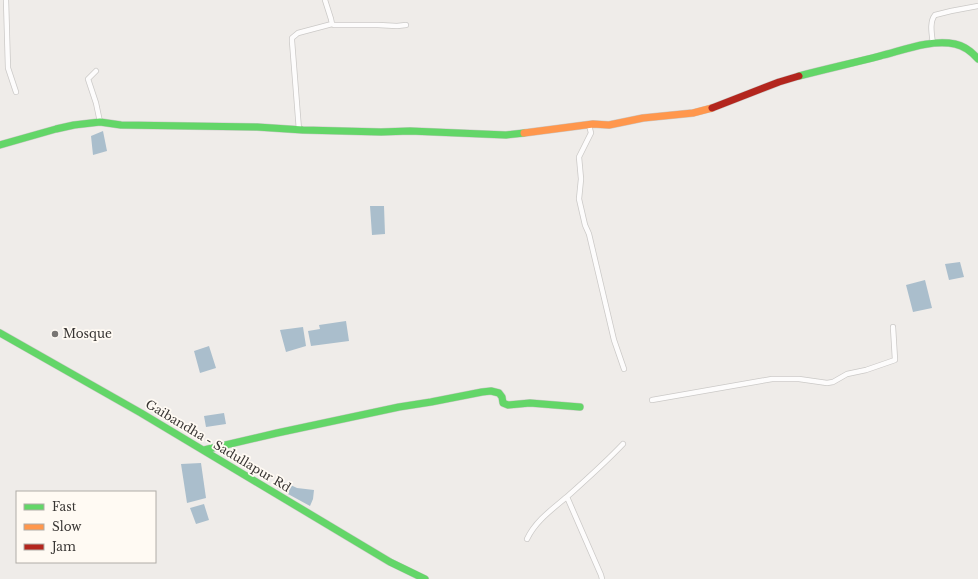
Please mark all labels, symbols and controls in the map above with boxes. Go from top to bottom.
place label: Mosque [63,326,112,341]
marker: Mosque [50,329,60,339]
street label: Gaibandha - Sadullapur Rd [143,396,294,495]
legend [16,491,156,563]
text: Fast [52,499,77,514]
text: Slow [52,519,82,534]
text: Jam [50,539,76,554]

